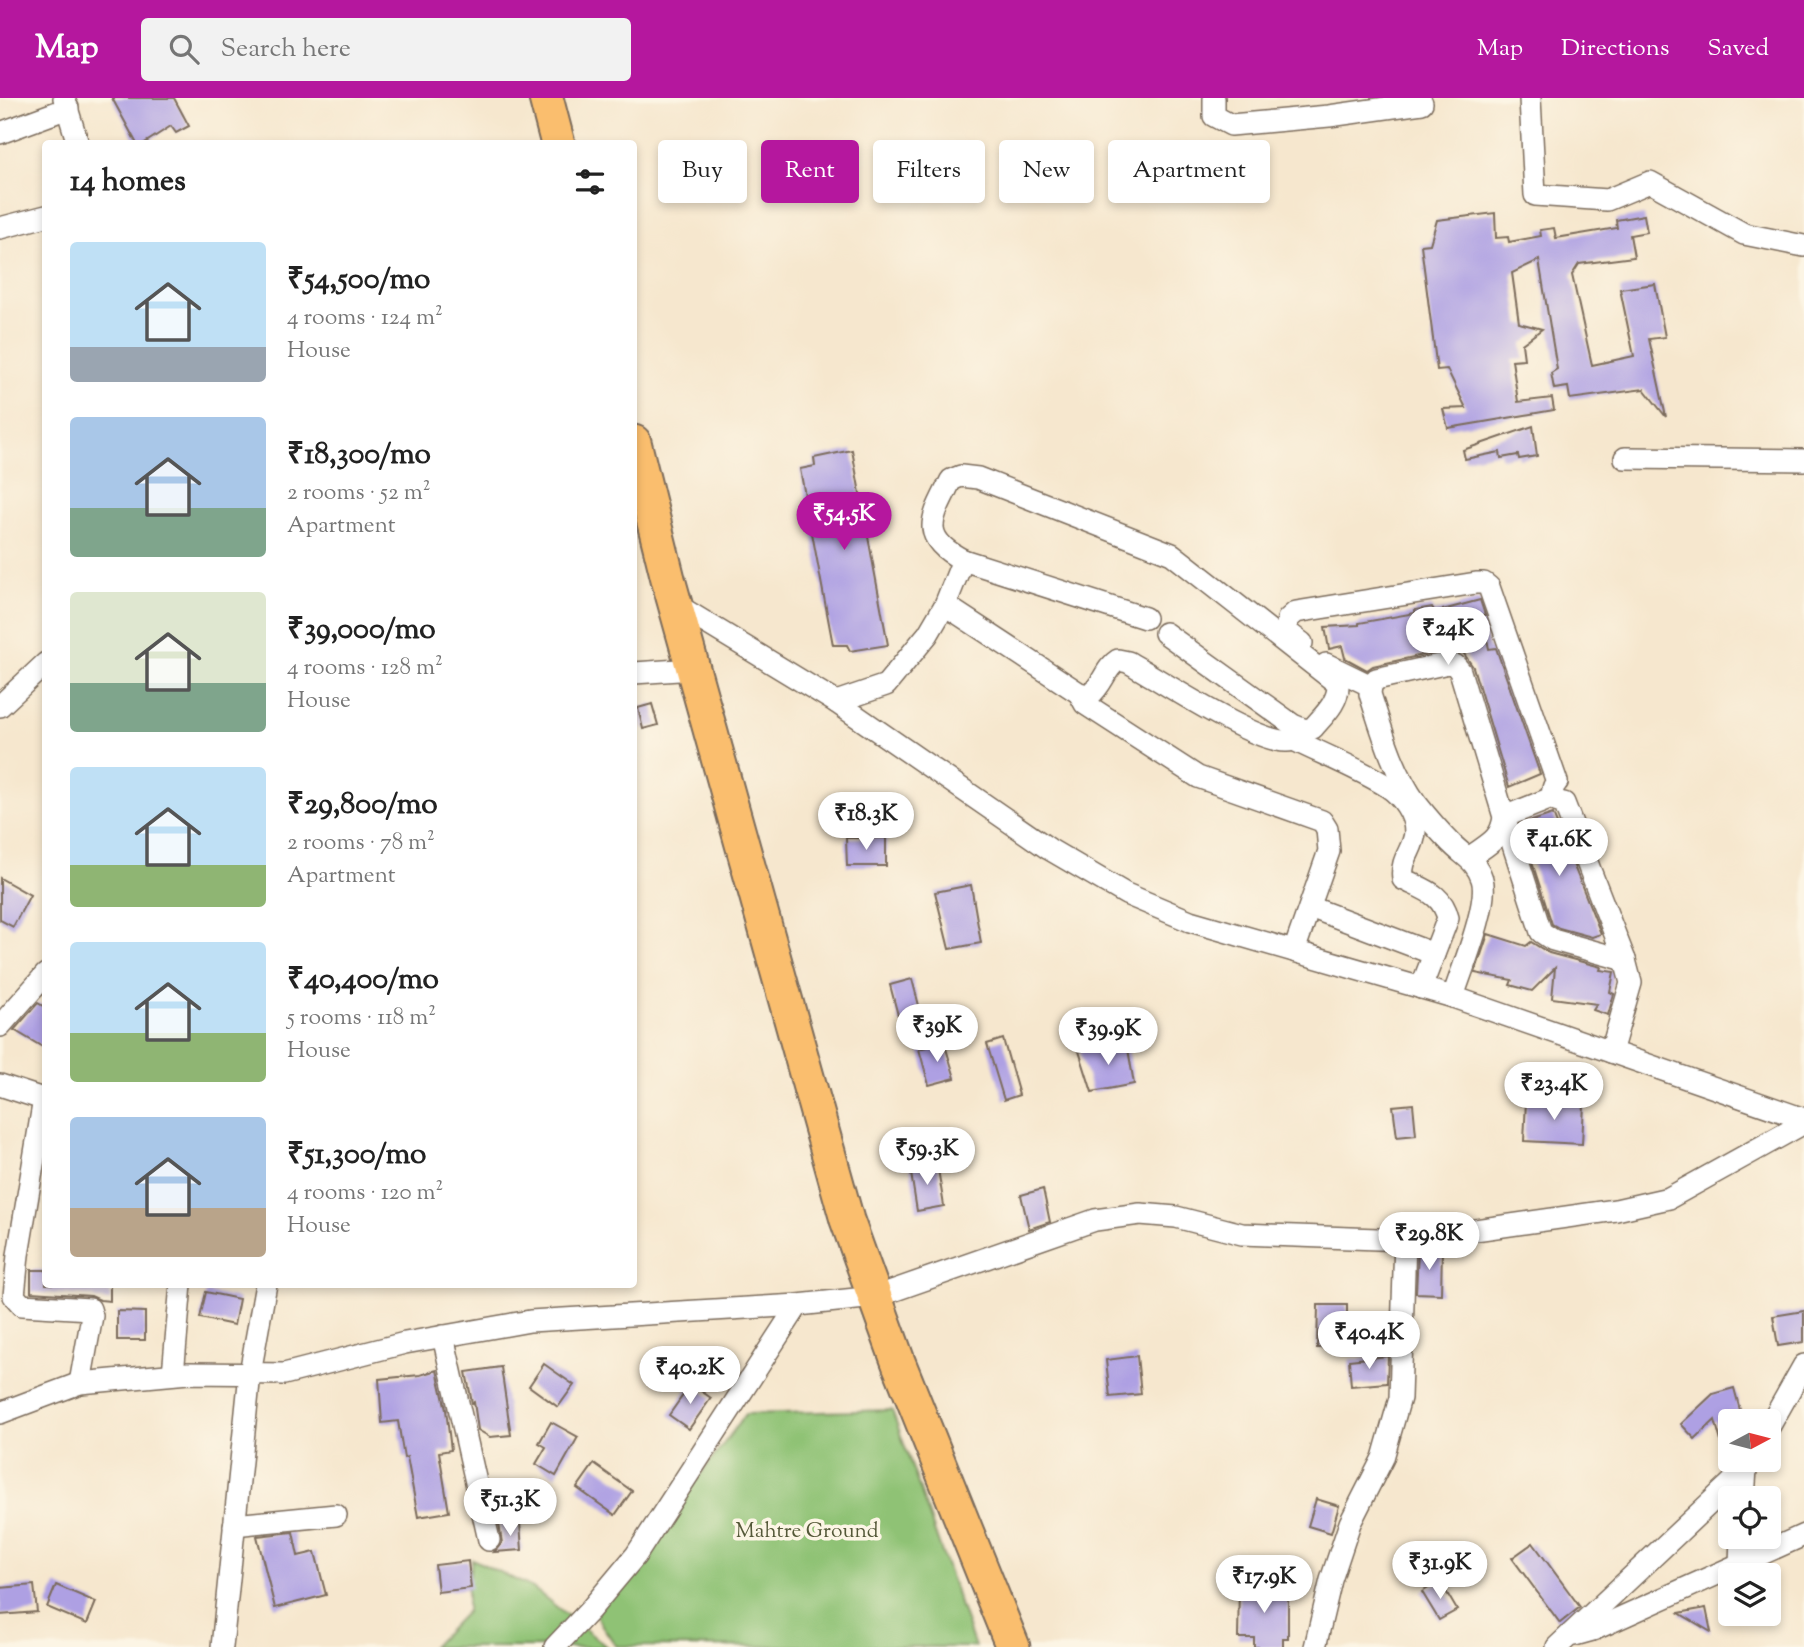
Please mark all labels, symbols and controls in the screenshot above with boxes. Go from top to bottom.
search box [141,18,631,81]
text: Map [35,25,99,73]
icon: search [165,30,203,68]
text: Search here [221,31,351,68]
text: Map [1477,32,1523,66]
text: Directions [1561,32,1669,66]
text: Saved [1707,32,1769,66]
chip: Buy [658,140,747,203]
chip: Rent [761,140,859,203]
chip: Filters [873,140,985,203]
chip: New [999,140,1094,203]
chip: Apartment [1108,140,1270,203]
text: 14 homes [70,161,186,204]
icon: filters [571,163,609,201]
text: ₹54,500/mo [287,259,430,302]
icon: home [126,270,210,354]
text: 4 rooms · 124 m² [287,302,443,335]
text: House [287,335,351,368]
text: ₹18,300/mo [287,434,431,477]
icon: home [126,445,210,529]
text: 2 rooms · 52 m² [287,477,430,510]
pin: ₹54.5K [787,492,901,552]
text: ₹54.5K [813,498,875,531]
text: Apartment [287,510,396,543]
pin: ₹24K [1407,608,1489,667]
text: ₹39,000/mo [287,609,436,652]
text: ₹24K [1422,613,1474,646]
icon: home [126,620,210,704]
text: 4 rooms · 128 m² [287,652,443,685]
text: House [287,685,351,718]
text: ₹29,800/mo [287,784,438,827]
pin: ₹18.3K [809,792,923,852]
icon: home [126,795,210,879]
text: ₹18.3K [834,798,898,831]
pin: ₹41.6K [1502,818,1616,878]
text: ₹41.6K [1526,824,1592,857]
text: 2 rooms · 78 m² [287,827,435,860]
text: Apartment [287,860,396,893]
text: ₹40,400/mo [287,959,439,1002]
icon: home [126,970,210,1054]
text: 5 rooms · 118 m² [287,1002,436,1035]
pin: ₹39K [896,1004,978,1064]
pin: ₹39.9K [1051,1007,1165,1067]
text: ₹39K [912,1010,962,1043]
text: ₹39.9K [1075,1013,1141,1046]
text: House [287,1035,351,1068]
pin: ₹23.4K [1497,1062,1611,1122]
text: ₹23.4K [1520,1068,1588,1101]
pin: ₹59.3K [870,1128,984,1187]
text: ₹59.3K [895,1133,959,1166]
text: ₹51,300/mo [287,1134,426,1177]
icon: home [126,1145,210,1229]
text: 4 rooms · 120 m² [287,1177,443,1210]
text: House [287,1210,351,1243]
pin: ₹29.8K [1372,1212,1486,1272]
text: ₹29.8K [1394,1218,1464,1251]
pin: ₹40.4K [1312,1312,1426,1371]
text: ₹40.4K [1334,1317,1404,1350]
pin: ₹40.2K [633,1346,747,1406]
text: ₹40.2K [655,1352,725,1385]
north arrow [1718,1409,1782,1472]
map controls [1718,1409,1781,1626]
pin: ₹51.3K [453,1478,567,1538]
text: ₹51.3K [480,1484,540,1517]
button: locate [1718,1486,1781,1549]
park label: Mahtre Ground [735,1517,879,1547]
pin: ₹31.9K [1383,1542,1497,1601]
text: ₹31.9K [1408,1547,1472,1580]
pin: ₹17.9K [1207,1556,1321,1615]
text: ₹17.9K [1232,1561,1296,1594]
button: layers [1718,1563,1781,1626]

